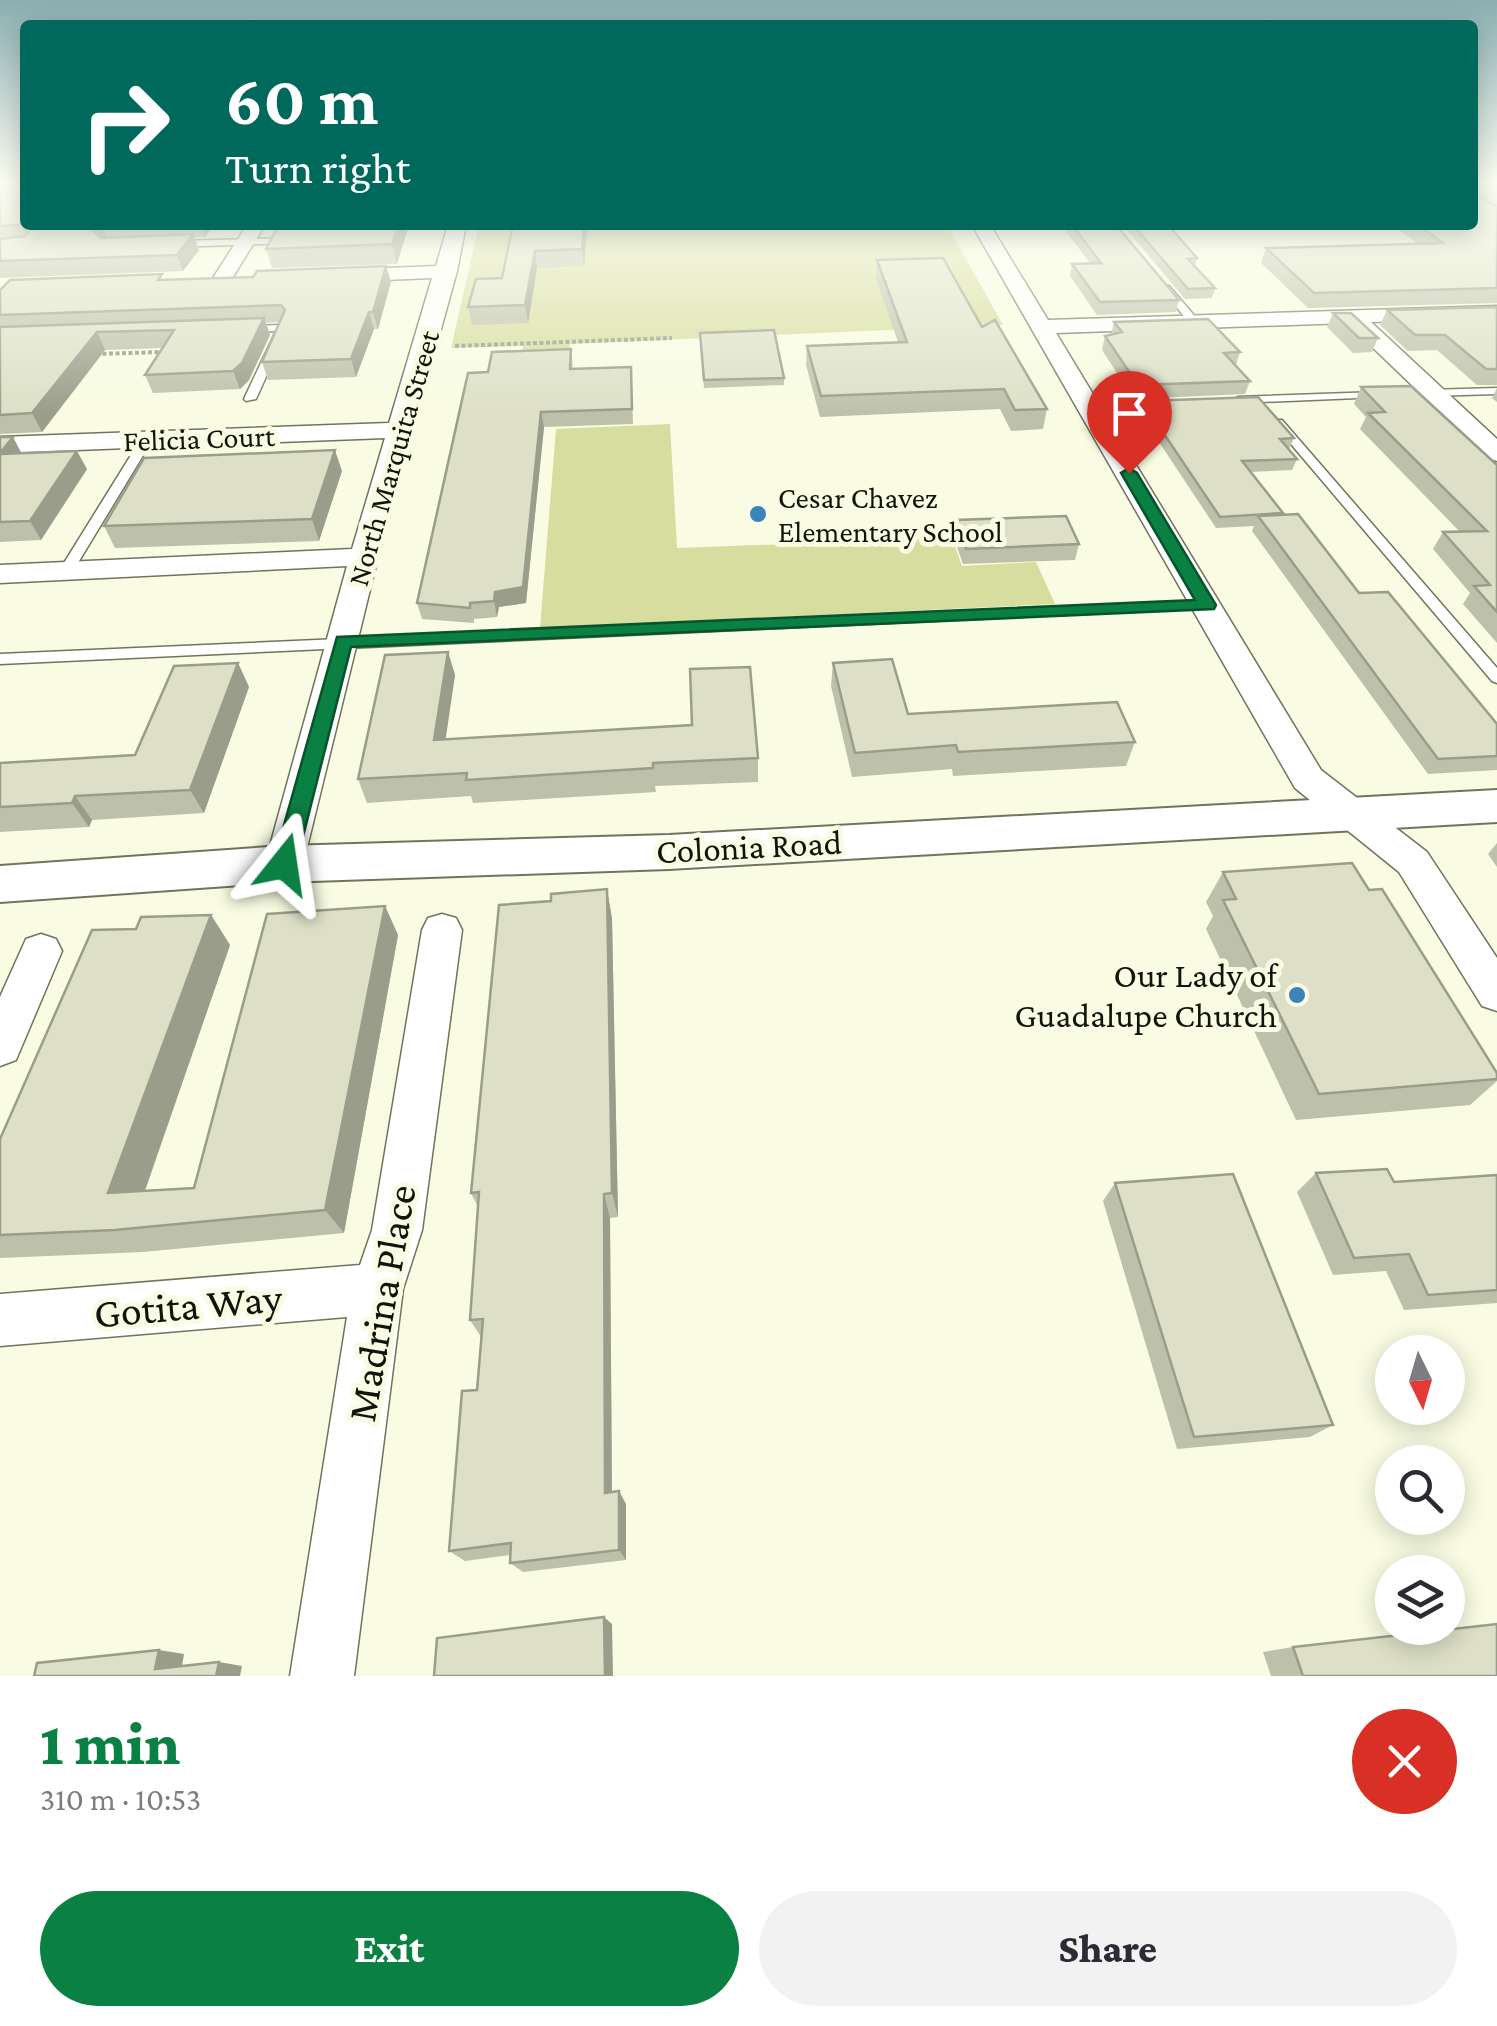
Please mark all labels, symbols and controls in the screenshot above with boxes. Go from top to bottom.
icon: right [60,60,190,190]
text: 60 m [225,61,378,139]
text: Turn right [225,143,410,193]
street label: North Marquita Street [341,325,447,590]
pin [1087,371,1172,474]
icon: arrive [1102,386,1157,441]
street label: Felicia Court [123,419,276,457]
place label: Cesar Chavez Elementary School [778,481,1003,549]
marker: Cesar Chavez Elementary School [747,503,769,525]
position arrow [232,812,336,916]
street label: Colonia Road [655,823,843,871]
place label: Our Lady of Guadalupe Church [1015,956,1279,1035]
marker: Our Lady of Guadalupe Church [1286,984,1308,1006]
street label: Madrina Place [337,1181,425,1425]
street label: Gotita Way [92,1273,285,1337]
north arrow [1375,1335,1465,1425]
map controls [1375,1335,1465,1645]
button: search [1375,1445,1465,1535]
button: layers [1375,1555,1465,1645]
button: close [1352,1709,1457,1814]
text: 1 min [40,1710,180,1777]
text: 310 m · 10:53 [40,1781,201,1817]
button: Exit [40,1891,739,2006]
button: Share [759,1891,1457,2006]

